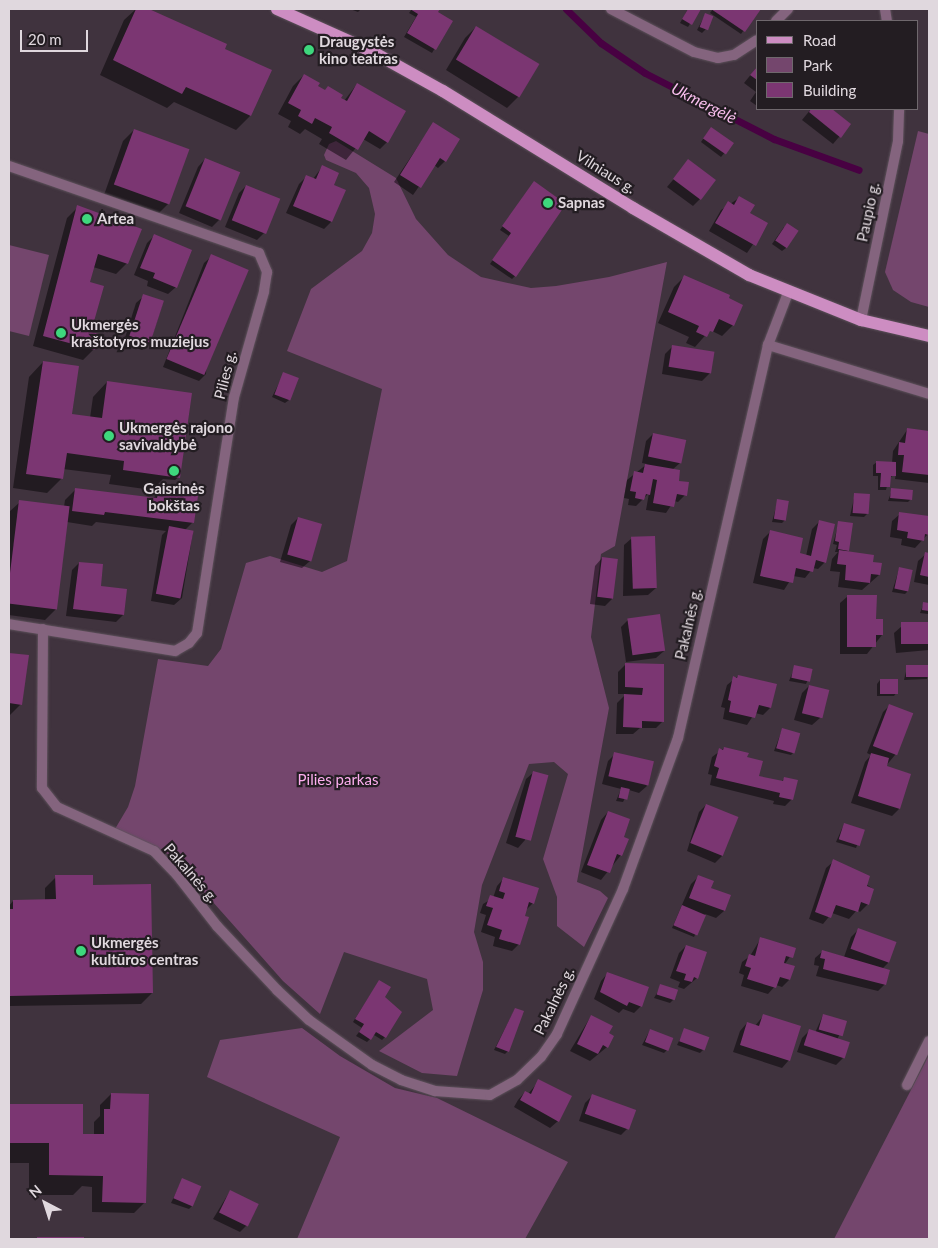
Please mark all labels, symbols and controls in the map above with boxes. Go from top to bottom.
scale bar [22,20,90,52]
legend [756,20,918,110]
text: 20 m [28,30,62,48]
text: Road [803,31,836,49]
place label: Draugystės kino teatras [319,32,398,67]
marker: Draugystės kino teatras [303,44,315,56]
text: Park [803,56,832,74]
water label: Ukmergėlė [668,78,740,128]
text: Building [803,81,856,99]
street label: Vilniaus g. [573,147,639,197]
street label: Paupio g. [853,181,883,243]
place label: Sapnas [558,194,605,212]
marker: Sapnas [542,197,554,209]
place label: Artea [97,210,134,228]
marker: Artea [81,213,93,225]
place label: Ukmergės kraštotyros muziejus [71,315,209,350]
marker: Ukmergės kraštotyros muziejus [55,327,67,339]
street label: Pilies g. [210,349,240,401]
place label: Ukmergės rajono savivaldybė [119,418,233,453]
marker: Ukmergės rajono savivaldybė [103,430,115,442]
marker: Gaisrinės bokštas [168,465,180,477]
place label: Gaisrinės bokštas [143,479,205,514]
street label: Pakalnės g. [671,587,705,661]
park label: Pilies parkas [298,771,378,789]
street label: Pakalnės g. [160,840,222,906]
place label: Ukmergės kultūros centras [91,933,198,968]
marker: Ukmergės kultūros centras [75,945,87,957]
street label: Pakalnės g. [530,964,578,1038]
north arrow [20,1178,70,1228]
text: N [25,1181,45,1201]

